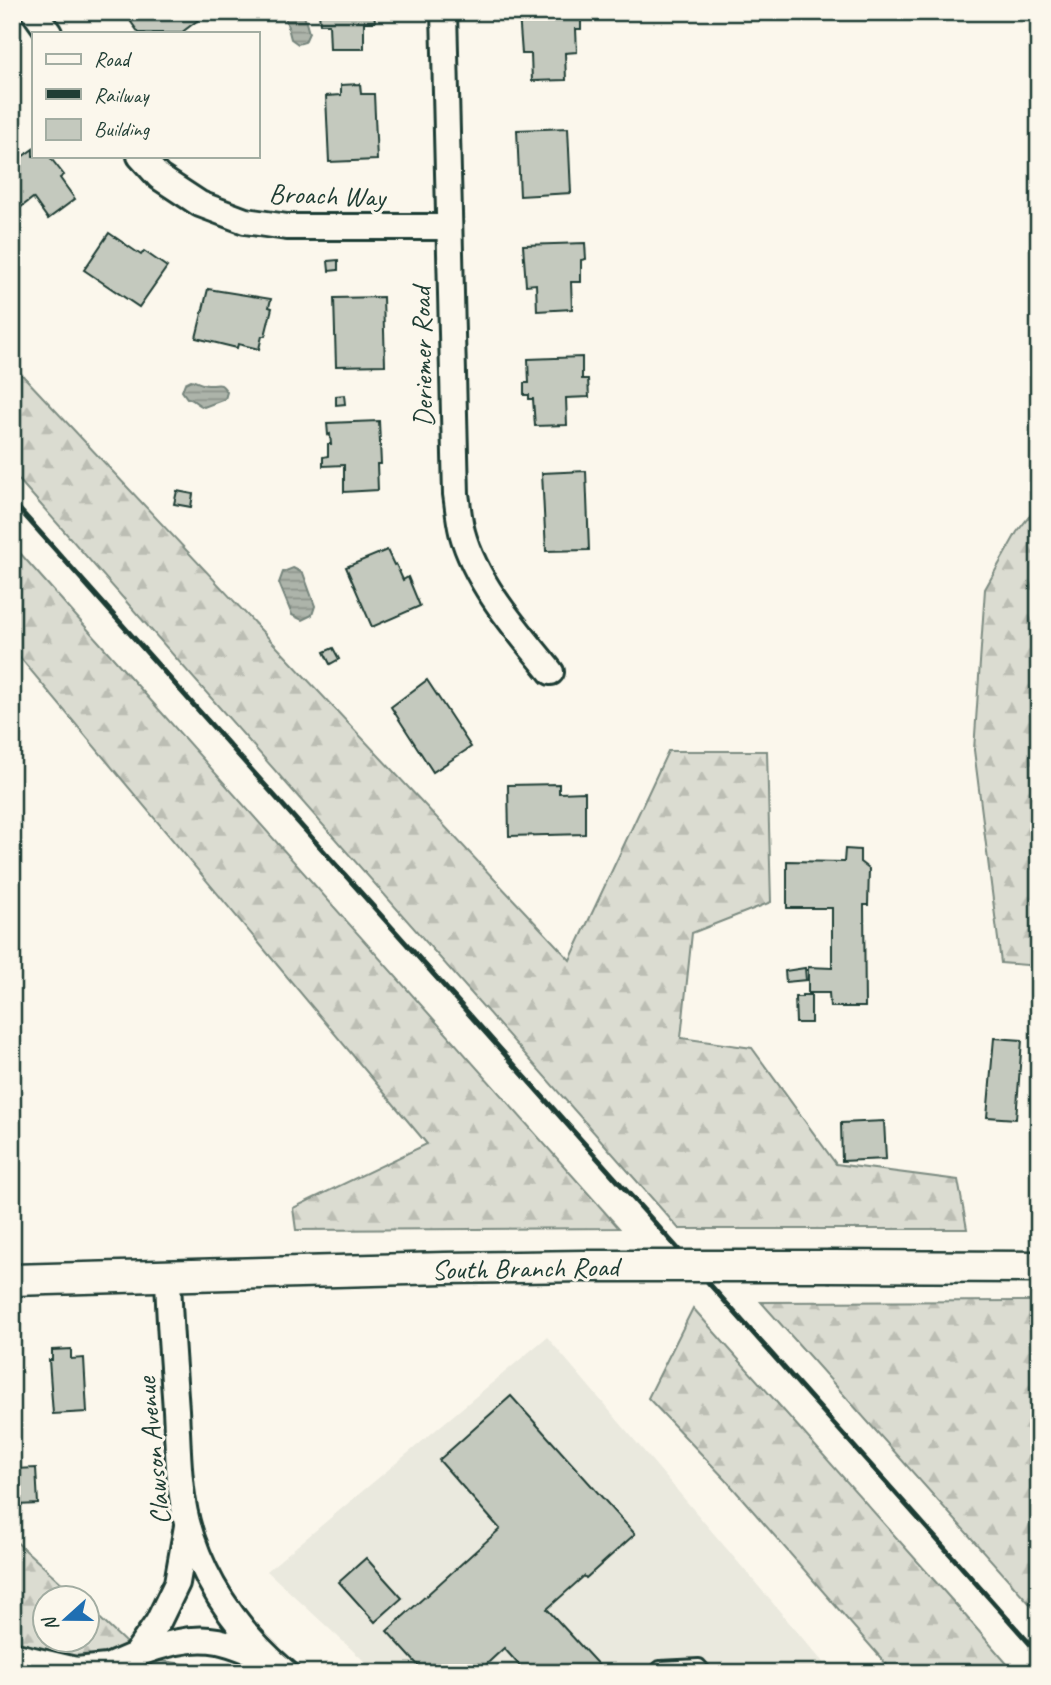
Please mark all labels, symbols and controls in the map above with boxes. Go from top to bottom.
legend [32,32,259,158]
text: Road [94,46,133,72]
text: Railway [94,82,150,108]
text: Building [94,116,151,142]
street label: Broach Way [268,175,388,215]
street label: Deriemer Road [403,283,441,427]
street label: South Branch Road [431,1249,623,1287]
street label: Clawson Avenue [128,1374,178,1526]
north arrow [32,1584,102,1654]
text: N [37,1612,64,1635]

